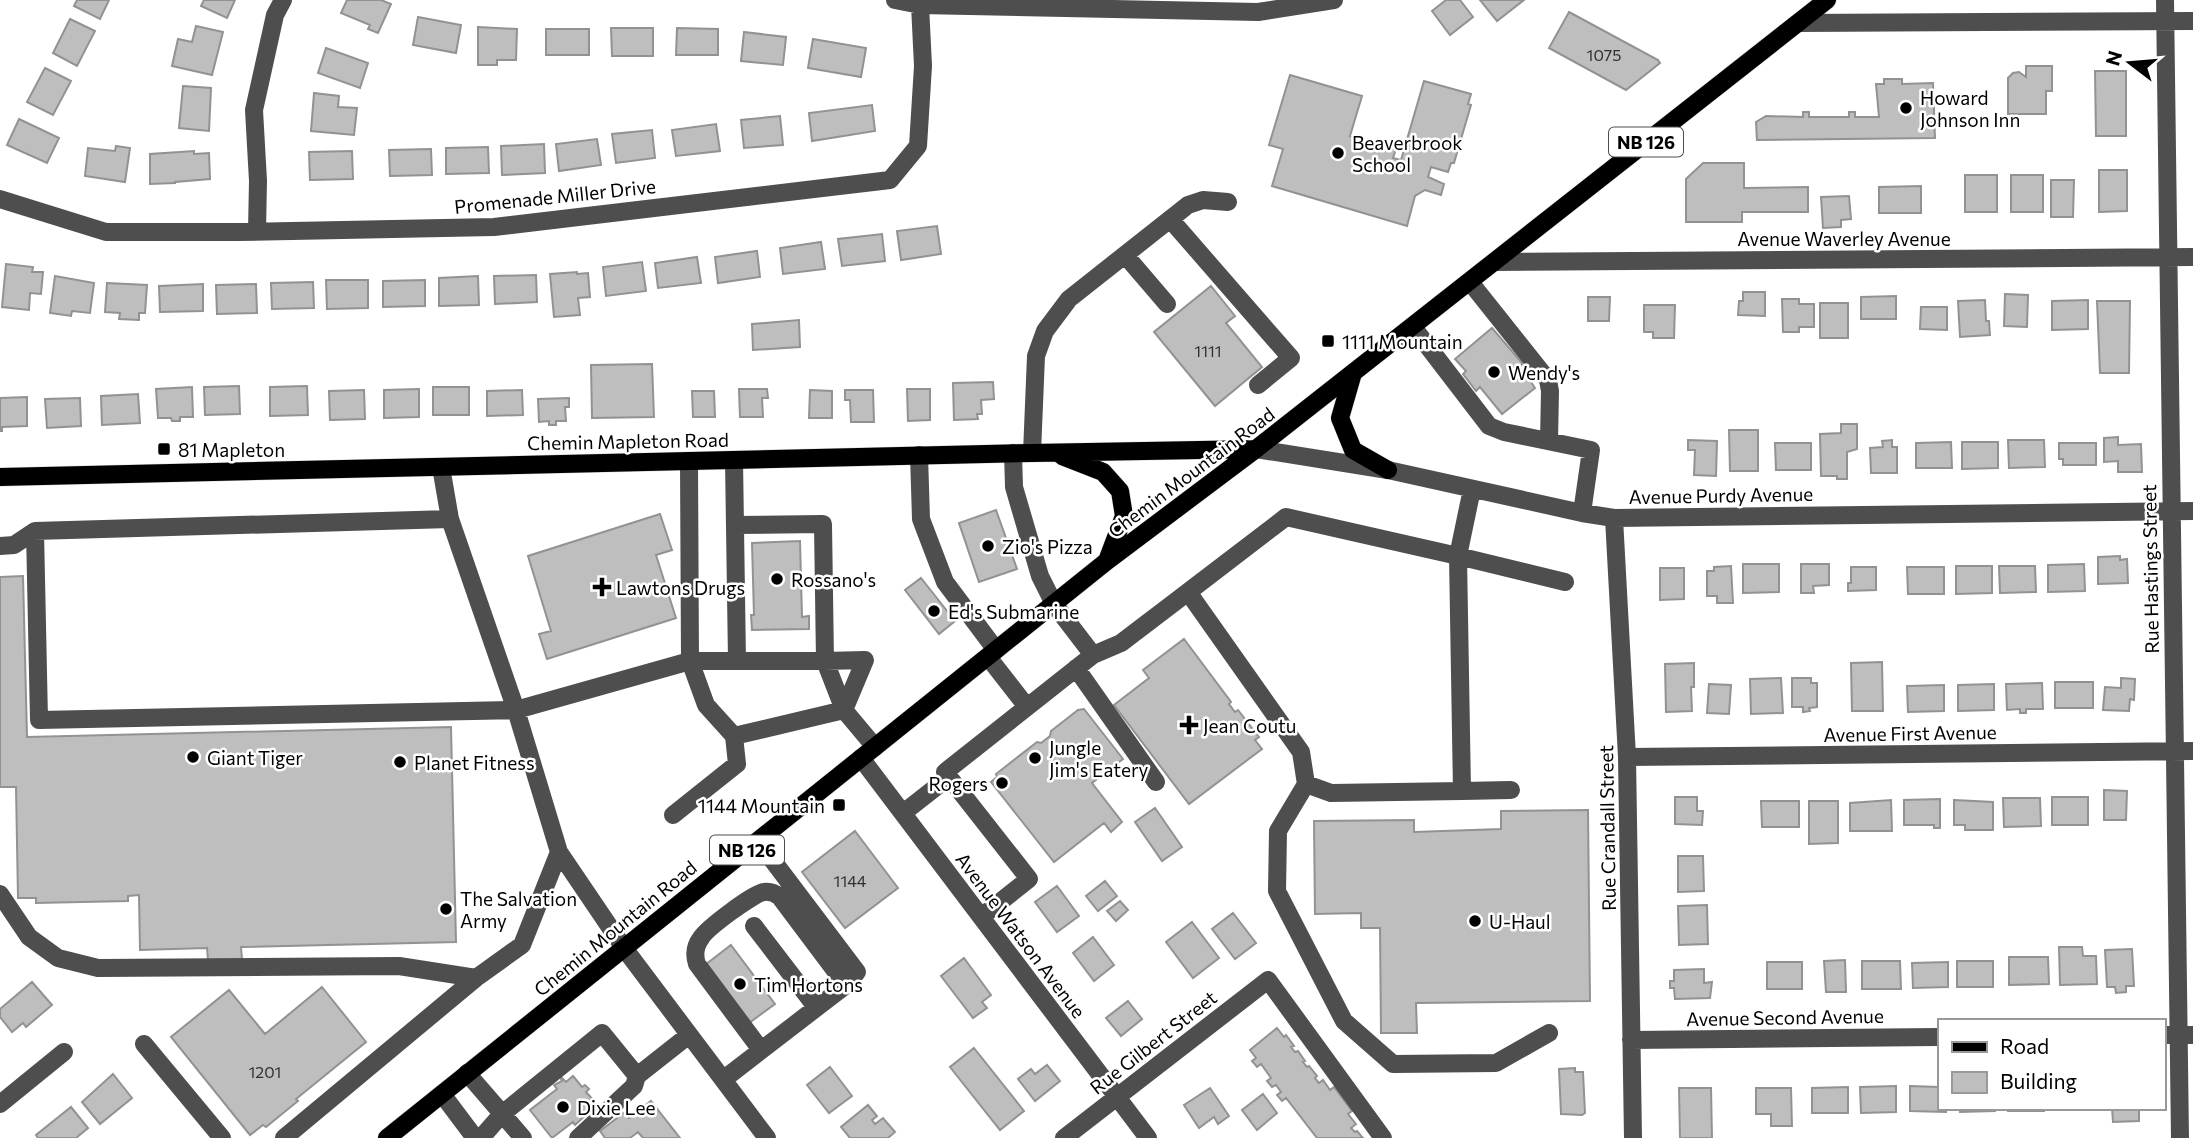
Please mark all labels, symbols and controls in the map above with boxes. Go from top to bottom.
north arrow [2095,28,2165,98]
house number: 1075 [1587,45,1621,64]
text: N [2100,48,2126,68]
place label: Howard Johnson Inn [1920,86,2020,131]
marker: Howard Johnson Inn [1898,100,1914,116]
road number: NB 126 [1609,127,1683,156]
place label: Beaverbrook School [1352,131,1463,176]
marker: Beaverbrook School [1330,145,1346,161]
street label: Promenade Miller Drive [453,174,657,218]
street label: Avenue Waverley Avenue [1737,227,1951,250]
place label: 1111 Mountain [1342,330,1463,353]
marker: 1111 Mountain [1320,333,1336,349]
house number: 1111 [1194,341,1222,360]
place label: Wendy's [1508,361,1580,384]
marker: Wendy's [1486,364,1502,380]
street label: Chemin Mountain Road [1103,402,1279,542]
street label: Chemin Mapleton Road [527,428,729,454]
place label: 81 Mapleton [178,438,285,461]
marker: 81 Mapleton [156,441,172,457]
street label: Avenue Purdy Avenue [1629,482,1813,508]
street label: Rue Hastings Street [2137,484,2163,654]
place label: Zio's Pizza [1002,535,1093,558]
marker: Zio's Pizza [980,538,996,554]
place label: Rossano's [791,568,876,591]
marker: Rossano's [769,571,785,587]
place label: Lawtons Drugs [616,576,745,599]
marker: Lawtons Drugs [594,579,610,595]
place label: Ed's Submarine [948,600,1079,623]
marker: Ed's Submarine [926,603,942,619]
place label: Jean Coutu [1203,714,1296,737]
marker: Jean Coutu [1181,717,1197,733]
street label: Avenue First Avenue [1823,720,1997,746]
place label: Jungle Jim's Eatery [1049,736,1149,781]
street label: Rue Crandall Street [1594,745,1620,911]
place label: Giant Tiger [207,746,303,769]
marker: Giant Tiger [185,749,201,765]
marker: Jungle Jim's Eatery [1027,750,1043,766]
place label: Planet Fitness [414,751,535,774]
marker: Planet Fitness [392,754,408,770]
place label: Rogers [929,772,988,795]
marker: Rogers [994,775,1010,791]
place label: 1144 Mountain [698,794,825,817]
marker: 1144 Mountain [831,797,847,813]
road number: NB 126 [710,836,784,864]
street label: Avenue Watson Avenue [951,848,1091,1022]
street label: Chemin Mountain Road [529,855,701,1001]
house number: 1144 [834,871,867,890]
place label: The Salvation Army [460,887,577,932]
marker: The Salvation Army [438,901,454,917]
place label: U-Haul [1489,910,1551,933]
marker: U-Haul [1467,913,1483,929]
place label: Tim Hortons [754,973,863,996]
marker: Tim Hortons [732,976,748,992]
street label: Rue Gilbert Street [1085,985,1221,1099]
street label: Avenue Second Avenue [1686,1004,1884,1030]
legend [1938,1019,2165,1110]
text: Road [2000,1033,2049,1058]
house number: 1201 [249,1062,281,1081]
text: Building [2000,1068,2077,1093]
place label: Dixie Lee [577,1096,655,1119]
marker: Dixie Lee [555,1099,571,1115]

